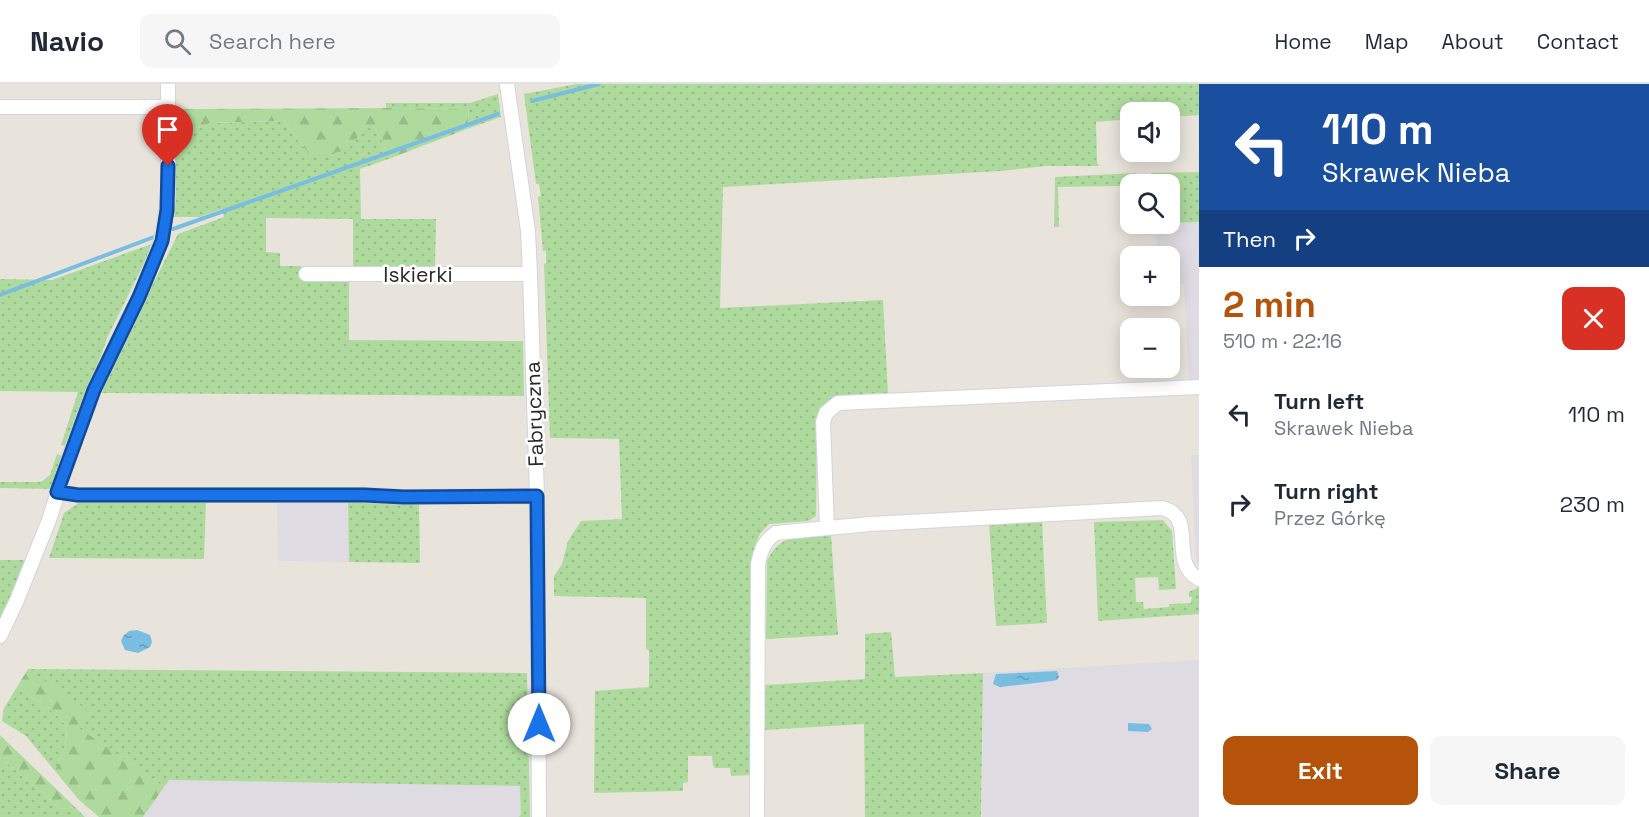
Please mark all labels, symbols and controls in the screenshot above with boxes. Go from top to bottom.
search box [140,14,560,68]
text: Navio [30,23,104,59]
icon: search [161,25,194,58]
text: Search here [209,27,336,55]
text: Home [1274,28,1332,55]
text: Map [1365,28,1409,55]
text: About [1442,28,1504,55]
text: Contact [1537,28,1619,55]
map controls [1120,102,1180,378]
button: sound [1120,102,1180,162]
text: 110 m [1322,103,1434,156]
pin [142,104,193,166]
icon: left [1223,108,1301,186]
icon: arrive [151,113,184,146]
text: Skrawek Nieba [1322,155,1510,190]
button: search [1120,174,1180,234]
icon: right [1288,222,1321,255]
text: Then [1223,225,1276,253]
button: + [1120,246,1180,306]
street label: Iskierki [383,261,453,288]
text: 2 min [1223,282,1316,328]
button: close [1562,287,1625,350]
button: − [1120,318,1180,378]
text: 510 m · 22:16 [1223,328,1342,354]
street label: Fabryczna [519,361,549,467]
text: Turn left [1274,387,1364,415]
icon: left [1223,398,1256,431]
text: 110 m [1568,400,1625,428]
text: Skrawek Nieba [1274,415,1414,441]
text: Turn right [1274,477,1379,505]
icon: right [1223,488,1256,521]
text: 230 m [1560,490,1625,518]
text: Przez Górkę [1274,505,1386,531]
position arrow [507,692,571,756]
button: Exit [1223,736,1418,805]
button: Share [1430,736,1625,805]

